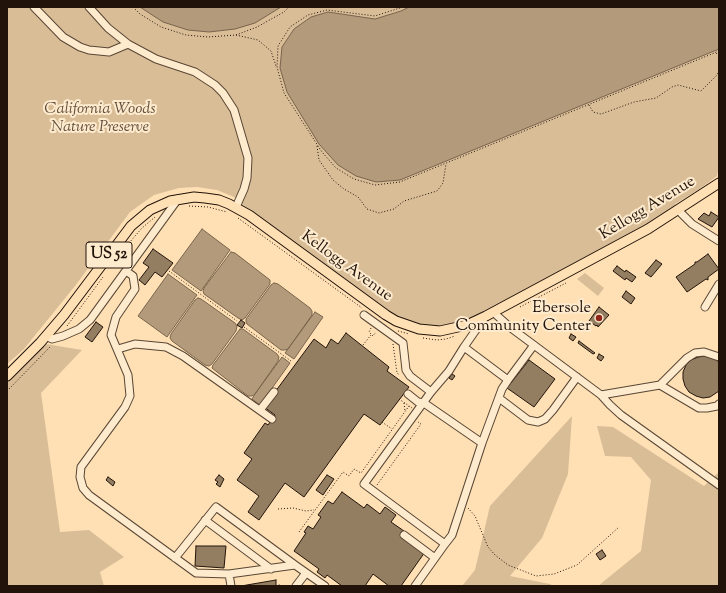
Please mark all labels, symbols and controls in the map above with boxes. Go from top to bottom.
park label: California Woods Nature Preserve [44,100,156,138]
street label: Kellogg Avenue [597,173,699,245]
street label: Kellogg Avenue [297,227,395,307]
road number: US 52 [86,242,132,268]
place label: Ebersole Community Center [455,299,591,337]
marker: Ebersole Community Center [594,313,604,323]

